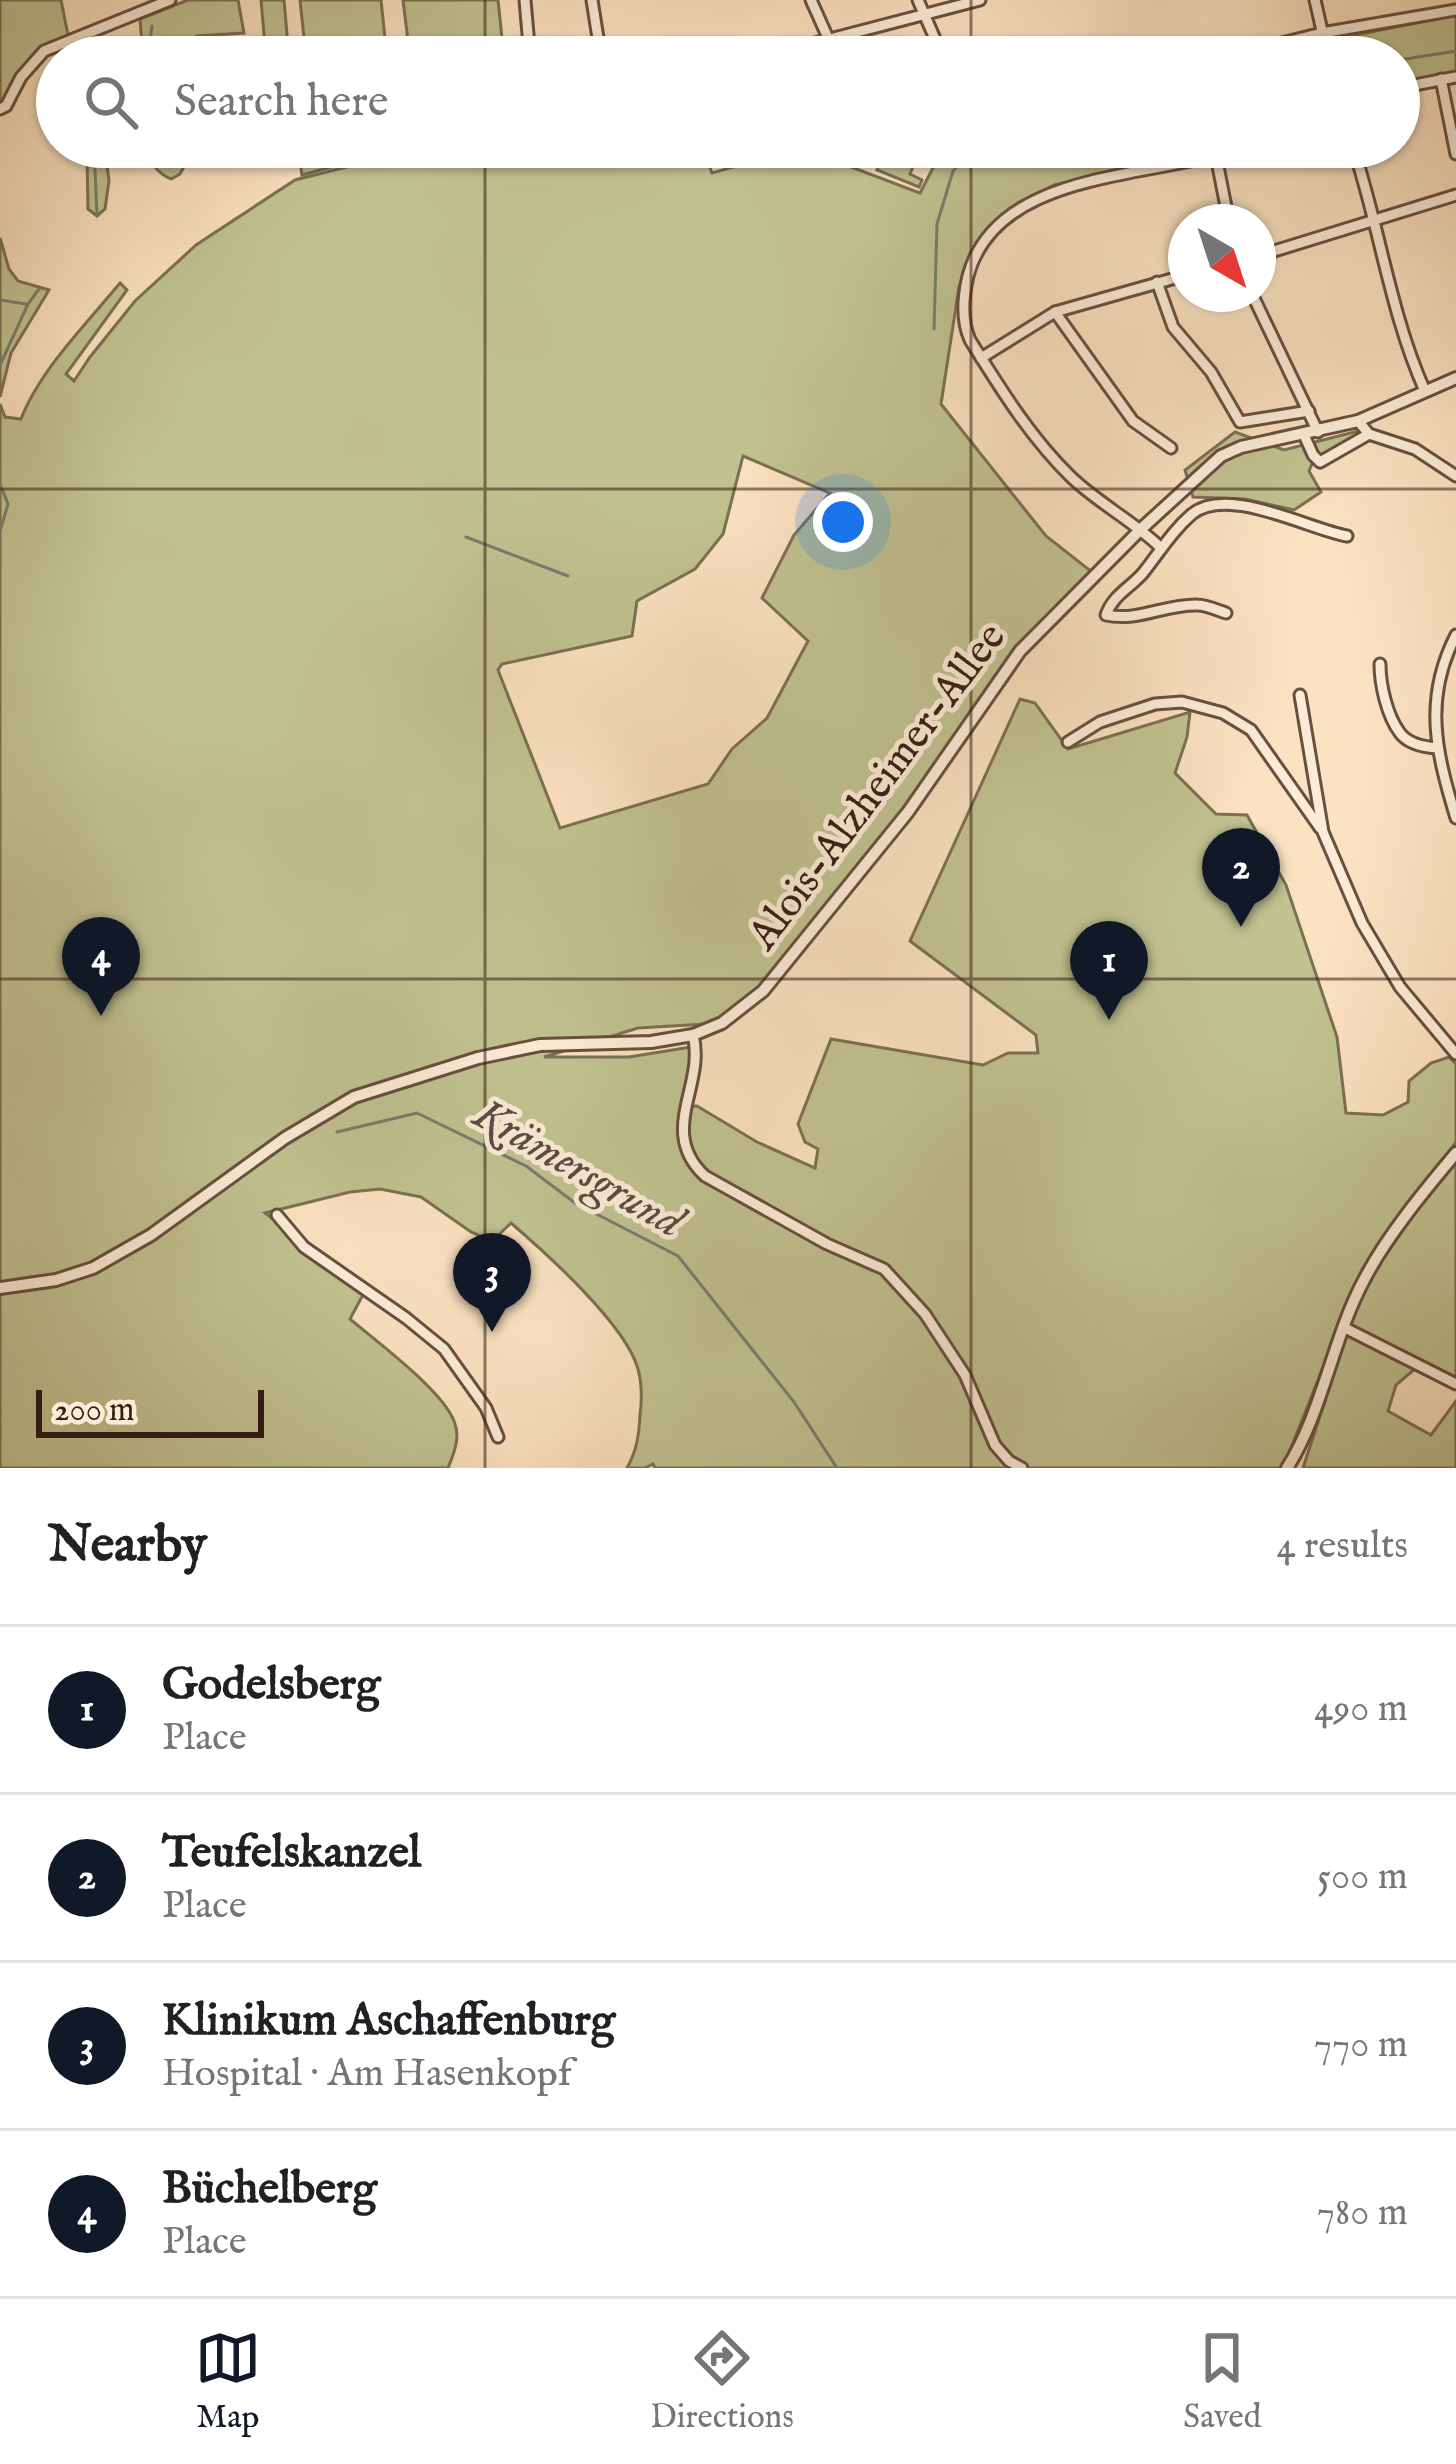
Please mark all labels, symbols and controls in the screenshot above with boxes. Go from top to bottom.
search box [36,36,1420,168]
icon: search [78,69,144,135]
text: Search here [174,74,388,131]
north arrow [1168,204,1276,312]
your location [813,492,873,552]
street label: Alois-Alzheimer-Allee [737,613,1018,962]
pin: 2 [1202,828,1280,927]
pin: 4 [62,917,140,1016]
pin: 1 [1070,921,1148,1020]
water label: Krämersgrund [461,1085,695,1254]
pin: 3 [453,1233,531,1332]
scale bar [36,1384,264,1437]
text: 200 m [54,1390,135,1432]
text: Nearby [48,1514,207,1579]
text: 4 results [1276,1522,1408,1571]
text: Godelsberg [162,1657,380,1714]
text: 1 [80,1685,94,1734]
text: 490 m [1314,1685,1408,1734]
text: Place [162,1714,247,1763]
text: Teufelskanzel [162,1825,421,1882]
text: 2 [78,1853,96,1902]
text: 500 m [1317,1853,1408,1902]
text: Place [162,1882,247,1931]
text: Klinikum Aschaffenburg [162,1993,615,2050]
text: 3 [80,2021,94,2070]
text: 770 m [1314,2021,1408,2070]
text: Hospital · Am Hasenkopf [162,2050,572,2099]
text: Büchelberg [162,2161,377,2218]
text: 4 [77,2189,97,2238]
text: 780 m [1317,2189,1408,2238]
text: Place [162,2218,247,2267]
tab: Map [195,2325,261,2439]
tab: Directions [650,2325,794,2439]
tab: Saved [1183,2325,1261,2439]

